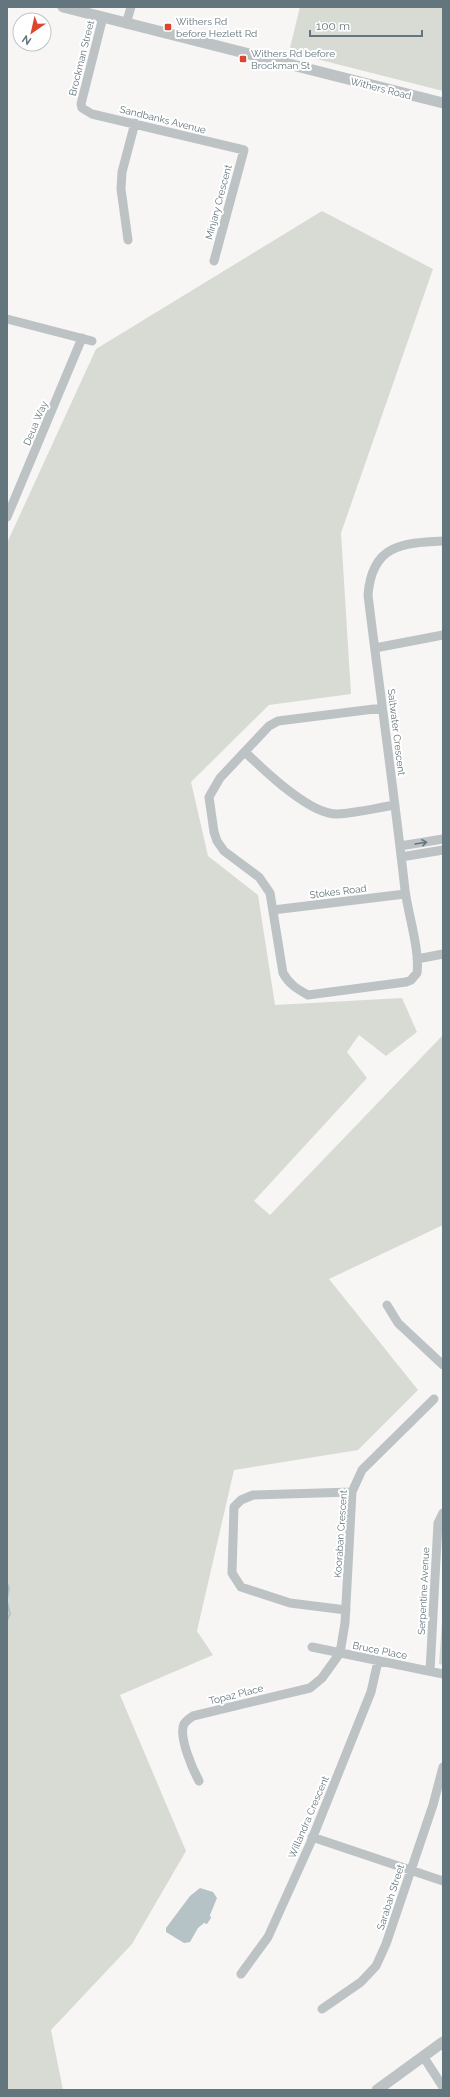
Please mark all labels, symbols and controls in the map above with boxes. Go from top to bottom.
north arrow [12,12,52,52]
scale bar [310,12,422,38]
place label: Withers Rd before Hezlett Rd [176,16,257,39]
street label: Brockman Street [67,19,96,97]
text: 100 m [316,19,350,33]
marker: Withers Rd before Hezlett Rd [163,22,173,32]
text: N [20,32,34,48]
place label: Withers Rd before Brockman St [251,48,335,71]
marker: Withers Rd before Brockman St [238,54,248,64]
street label: Withers Road [349,76,413,101]
street label: Sandbanks Avenue [119,103,207,136]
street label: Minjary Crescent [203,163,234,241]
street label: Deua Way [21,399,50,447]
street label: Saltwater Crescent [386,688,407,777]
one-way arrow [415,838,428,846]
street label: Stokes Road [309,883,367,900]
street label: Kooraban Crescent [332,1489,349,1578]
street label: Serpentine Avenue [416,1547,431,1635]
street label: Bruce Place [352,1640,408,1661]
street label: Topaz Place [208,1682,265,1707]
street label: Willandra Crescent [286,1774,331,1860]
street label: Sarabah Street [375,1862,406,1931]

